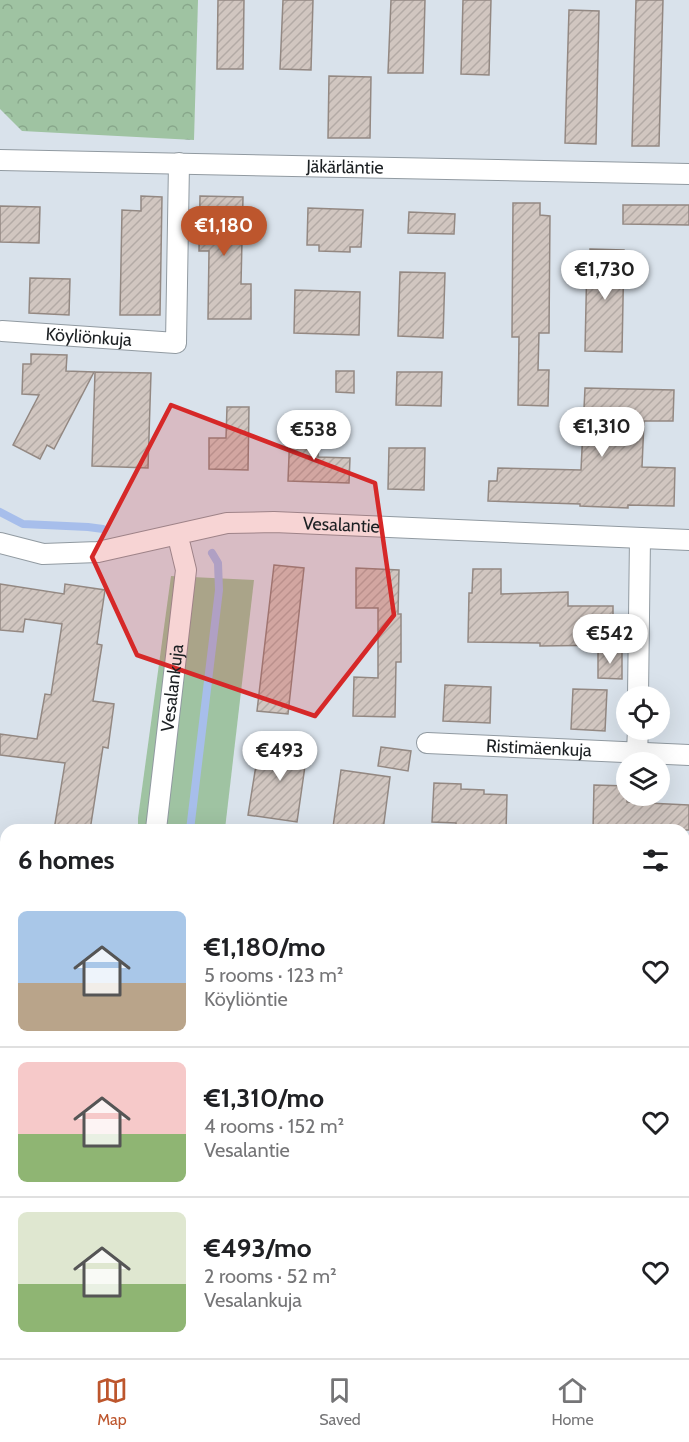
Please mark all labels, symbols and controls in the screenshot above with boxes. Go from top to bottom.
street label: Jäkärläntie [305,155,384,179]
pin: €1,180 [175,206,273,257]
text: €1,180 [195,213,253,237]
pin: €1,730 [556,250,654,301]
text: €1,730 [575,257,635,281]
street label: Köyliönkuja [45,323,133,351]
pin: €1,310 [553,407,651,458]
pin: €538 [278,410,350,461]
text: €1,310 [573,414,631,438]
text: €538 [291,417,337,441]
street label: Vesalantie [302,512,380,538]
pin: €542 [574,614,646,665]
text: €542 [587,621,633,645]
street label: Vesalankuja [156,643,188,733]
map controls [616,686,670,806]
button: locate [616,686,670,740]
pin: €493 [244,731,316,782]
street label: Ristimäenkuja [486,735,593,762]
text: €493 [256,738,304,762]
button: layers [616,752,670,806]
text: 6 homes [18,844,115,876]
icon: filters [639,844,672,877]
text: €1,180/mo [204,931,325,963]
icon: home [66,935,138,1007]
icon: heart [639,955,672,988]
text: 5 rooms · 123 m² [204,963,343,987]
text: Köyliöntie [204,987,288,1011]
text: €1,310/mo [204,1082,324,1114]
icon: home [66,1086,138,1158]
icon: heart [639,1106,672,1139]
text: 4 rooms · 152 m² [204,1114,344,1138]
text: Vesalantie [204,1138,290,1162]
text: €493/mo [204,1232,312,1264]
icon: home [66,1236,138,1308]
icon: heart [639,1256,672,1289]
text: 2 rooms · 52 m² [204,1264,337,1288]
text: Vesalankuja [204,1288,302,1312]
tab: Map [95,1374,128,1429]
tab: Saved [319,1374,361,1429]
tab: Home [552,1374,594,1429]

